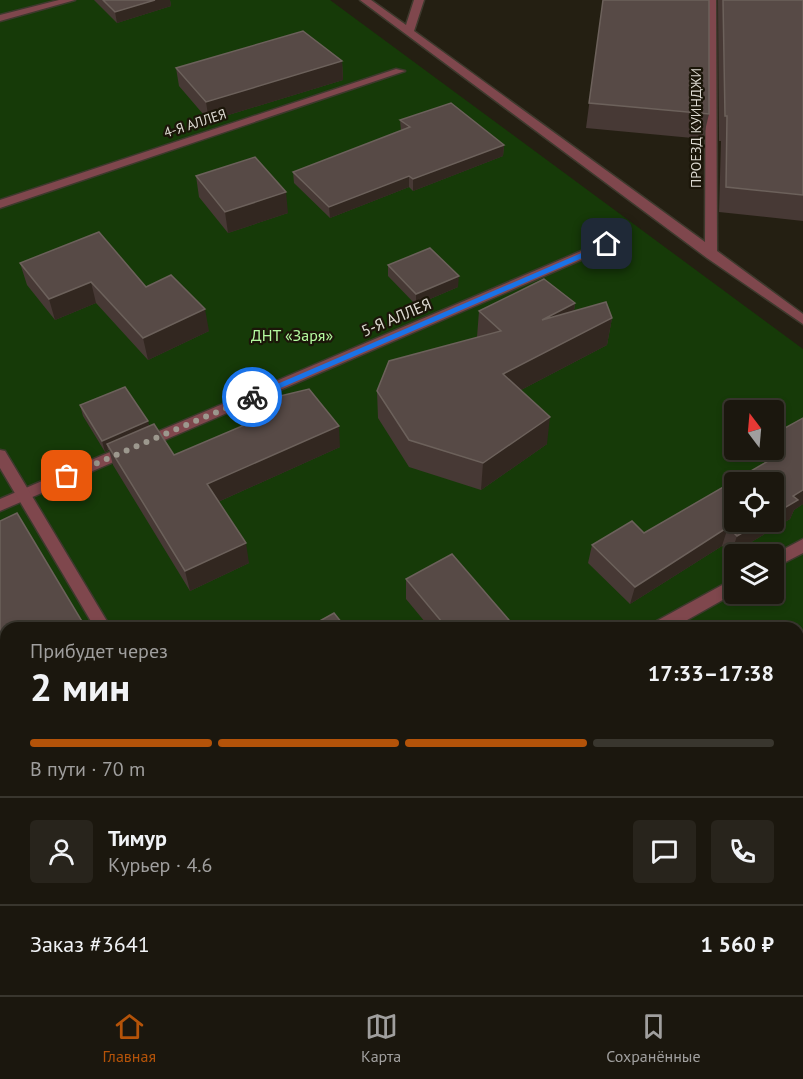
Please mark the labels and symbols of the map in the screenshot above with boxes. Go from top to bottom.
street label: ПРОЕЗД КУИНДЖИ [687,68,705,188]
street label: 4-Я АЛЛЕЯ [161,104,229,142]
pin [581,218,632,269]
street label: 5-Я АЛЛЕЯ [358,293,434,341]
park label: ДНТ «Заря» [251,325,333,345]
courier [222,367,282,427]
north arrow [724,400,784,460]
pin [41,450,92,501]

